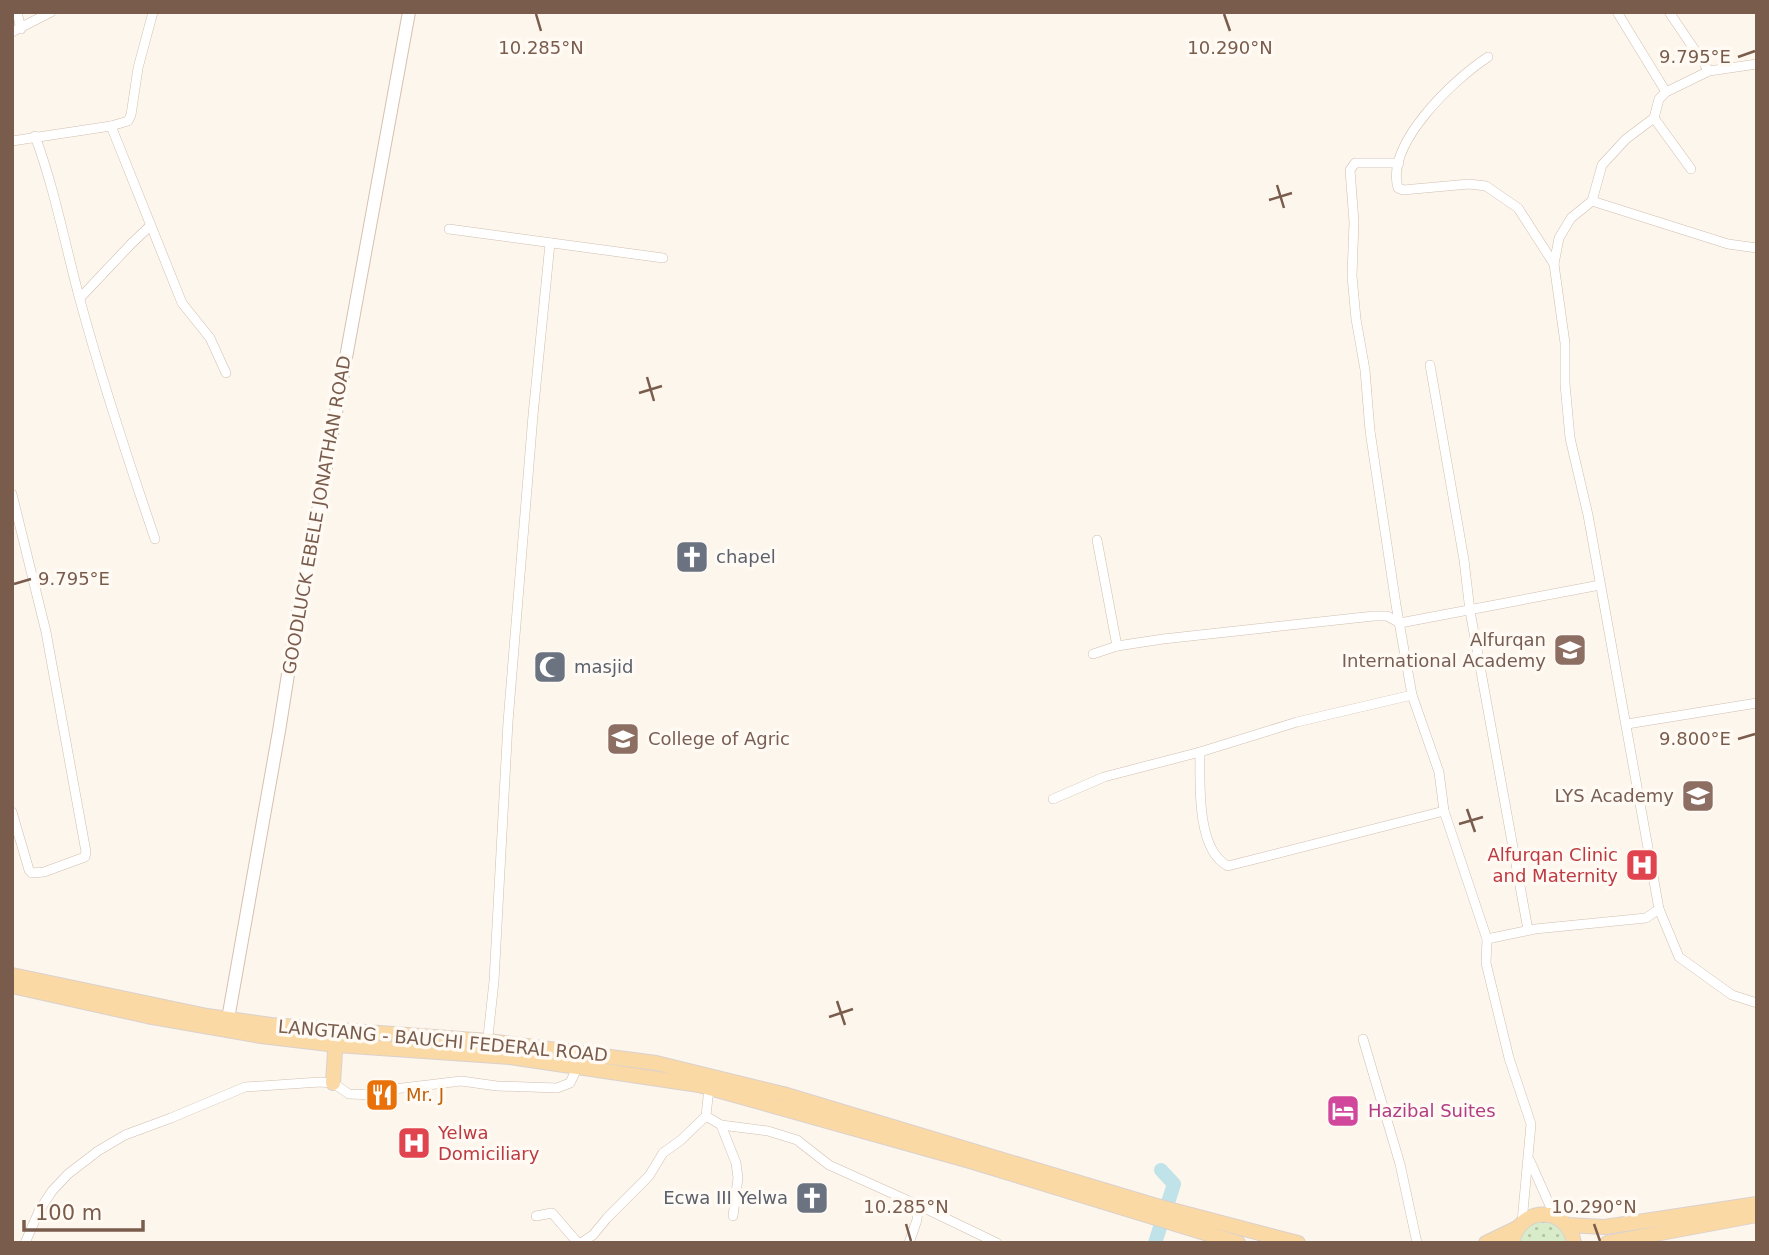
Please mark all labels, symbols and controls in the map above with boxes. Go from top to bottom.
text: 10.285°N [498,37,584,58]
text: 10.290°N [1187,37,1273,58]
text: 9.795°E [1659,46,1731,67]
street label: GOODLUCK EBELE JONATHAN ROAD [278,354,355,676]
church icon: chapel [673,538,711,576]
place label: chapel [716,546,776,567]
text: 9.795°E [38,568,110,589]
place label: Alfurqan International Academy [1342,629,1546,671]
school or university icon: Alfurqan International Academy [1551,631,1589,669]
mosque icon: masjid [531,648,569,686]
place label: masjid [574,656,633,677]
school or university icon: College of Agric [604,720,642,758]
place label: College of Agric [648,728,790,749]
text: 9.800°E [1659,728,1731,749]
school or university icon: LYS Academy [1679,777,1717,815]
place label: LYS Academy [1555,785,1674,806]
place label: Alfurqan Clinic and Maternity [1487,844,1618,886]
hospital icon: Alfurqan Clinic and Maternity [1623,846,1661,884]
street label: LANGTANG - BAUCHI FEDERAL ROAD [277,1016,609,1065]
restaurant icon: Mr. J [363,1076,401,1114]
place label: Mr. J [406,1084,444,1105]
hotel icon: Hazibal Suites [1324,1092,1362,1130]
place label: Hazibal Suites [1368,1100,1496,1121]
place label: Yelwa Domiciliary [437,1122,540,1164]
hospital icon: Yelwa Domiciliary [395,1124,433,1162]
church icon: Ecwa III Yelwa [793,1179,831,1217]
place label: Ecwa III Yelwa [663,1187,788,1208]
scale bar [24,1188,144,1232]
text: 10.285°N [863,1196,949,1217]
text: 10.290°N [1551,1196,1637,1217]
text: 100 m [35,1201,102,1225]

